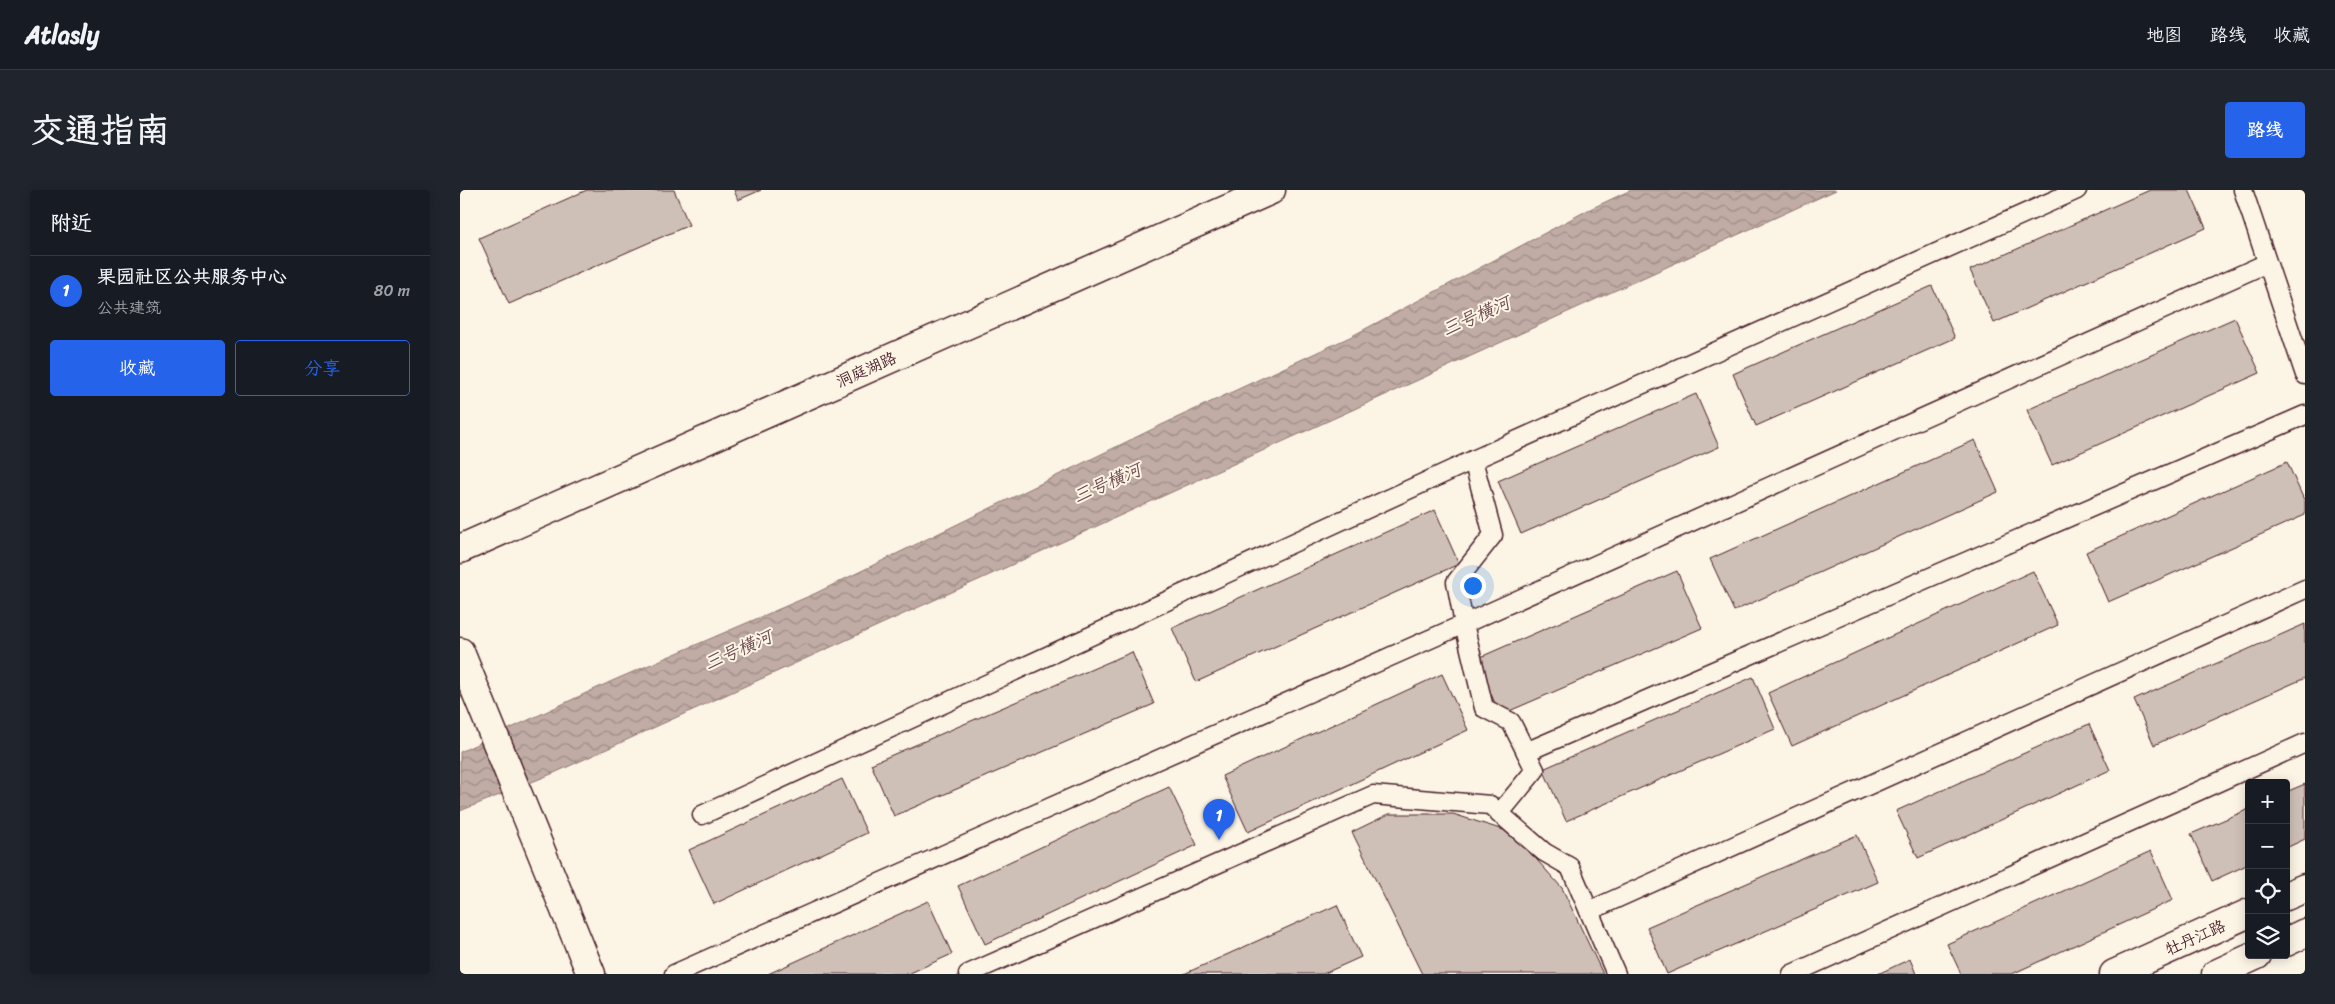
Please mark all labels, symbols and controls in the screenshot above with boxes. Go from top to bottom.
text: Atlasly [25,14,99,56]
text: 地图 [2146,19,2182,51]
text: 路线 [2210,19,2246,51]
text: 收藏 [2274,19,2310,51]
text: 交通指南 [30,99,170,161]
button: 路线 [2225,102,2305,158]
text: 附近 [50,204,92,242]
text: 果园社区公共服务中心 [97,260,287,293]
text: 1 [63,276,69,305]
text: 80 m [374,276,410,305]
water label: 三号横河 [1437,286,1518,345]
text: 公共建筑 [97,293,161,322]
button: 收藏 [50,340,225,396]
button: 分享 [235,340,410,396]
street label: 洞庭湖路 [831,343,901,396]
water label: 三号横河 [1068,453,1149,512]
your location [1460,573,1486,599]
water label: 三号横河 [699,620,780,679]
map controls [2245,779,2290,959]
button: + [2245,779,2290,824]
pin: 1 [1203,799,1235,840]
button: − [2245,824,2290,869]
button: locate [2245,869,2290,914]
street label: 牡丹江路 [2160,911,2230,964]
button: layers [2245,914,2290,959]

